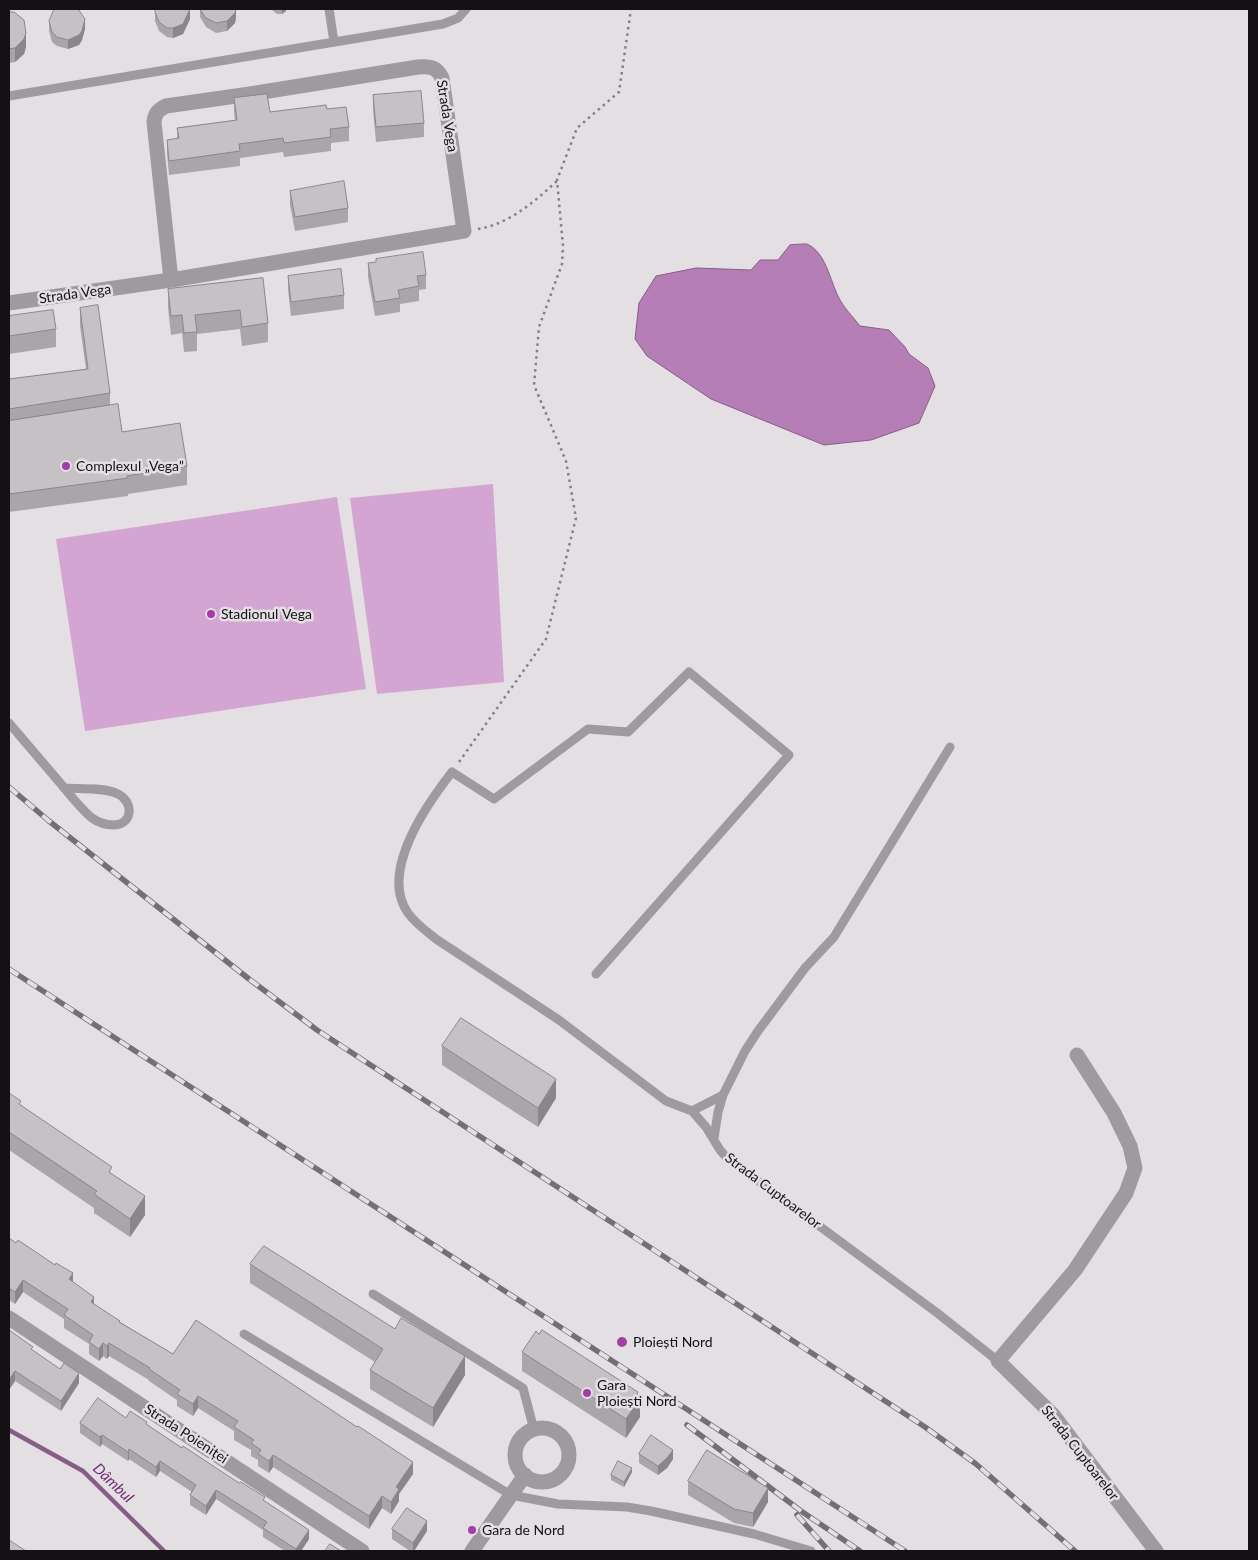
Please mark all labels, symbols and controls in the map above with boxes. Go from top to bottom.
street label: Strada Vega [433,79,461,153]
street label: Strada Vega [38,281,112,307]
place label: Complexul „Vega” [76,458,184,474]
marker: Complexul „Vega” [60,460,72,472]
place label: Stadionul Vega [221,606,312,622]
marker: Stadionul Vega [205,608,217,620]
street label: Strada Cuptoarelor [722,1149,824,1233]
place label: Ploiești Nord [633,1334,713,1350]
marker: Ploiești Nord [615,1335,629,1349]
place label: Gara Ploiești Nord [597,1377,677,1410]
marker: Gara Ploiești Nord [581,1387,593,1399]
street label: Strada Poieniței [141,1401,231,1467]
street label: Strada Cuptoarelor [1038,1402,1122,1504]
water label: Dâmbul [89,1459,137,1507]
place label: Gara de Nord [482,1522,565,1538]
marker: Gara de Nord [466,1524,478,1536]

